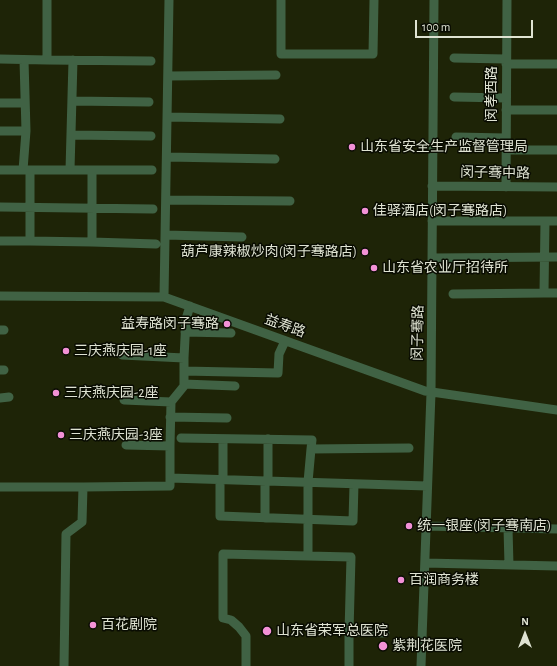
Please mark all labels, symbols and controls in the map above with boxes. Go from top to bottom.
scale bar [417,12,535,38]
text: 100 m [422,21,450,33]
street label: 闵孝西路 [484,66,500,122]
place label: 山东省安全生产监督管理局 [360,139,528,155]
marker: 山东省安全生产监督管理局 [347,142,357,152]
street label: 闵子骞中路 [460,164,530,182]
place label: 佳驿酒店(闵子骞路店) [373,203,507,219]
marker: 佳驿酒店(闵子骞路店) [360,206,370,216]
place label: 葫芦康辣椒炒肉(闵子骞路店) [181,244,357,260]
marker: 葫芦康辣椒炒肉(闵子骞路店) [360,247,370,257]
place label: 山东省农业厅招待所 [382,260,508,276]
marker: 山东省农业厅招待所 [369,263,379,273]
street label: 闵子骞路 [409,305,427,361]
street label: 益寿路 [262,311,308,341]
place label: 益寿路闵子骞路 [121,316,219,332]
marker: 益寿路闵子骞路 [222,319,232,329]
place label: 三庆燕庆园-1座 [74,343,167,359]
marker: 三庆燕庆园-1座 [61,346,71,356]
place label: 三庆燕庆园-2座 [64,385,159,401]
marker: 三庆燕庆园-2座 [51,388,61,398]
place label: 三庆燕庆园-3座 [69,427,163,443]
marker: 三庆燕庆园-3座 [56,430,66,440]
place label: 统一银座(闵子骞南店) [417,518,551,534]
marker: 统一银座(闵子骞南店) [404,521,414,531]
place label: 百润商务楼 [409,572,479,588]
marker: 百润商务楼 [396,575,406,585]
north arrow [505,614,545,654]
text: N [521,616,529,627]
place label: 百花剧院 [101,617,157,633]
marker: 百花剧院 [88,620,98,630]
place label: 山东省荣军总医院 [276,623,388,639]
marker: 山东省荣军总医院 [261,625,273,637]
place label: 紫荆花医院 [392,638,462,654]
marker: 紫荆花医院 [377,640,389,652]

